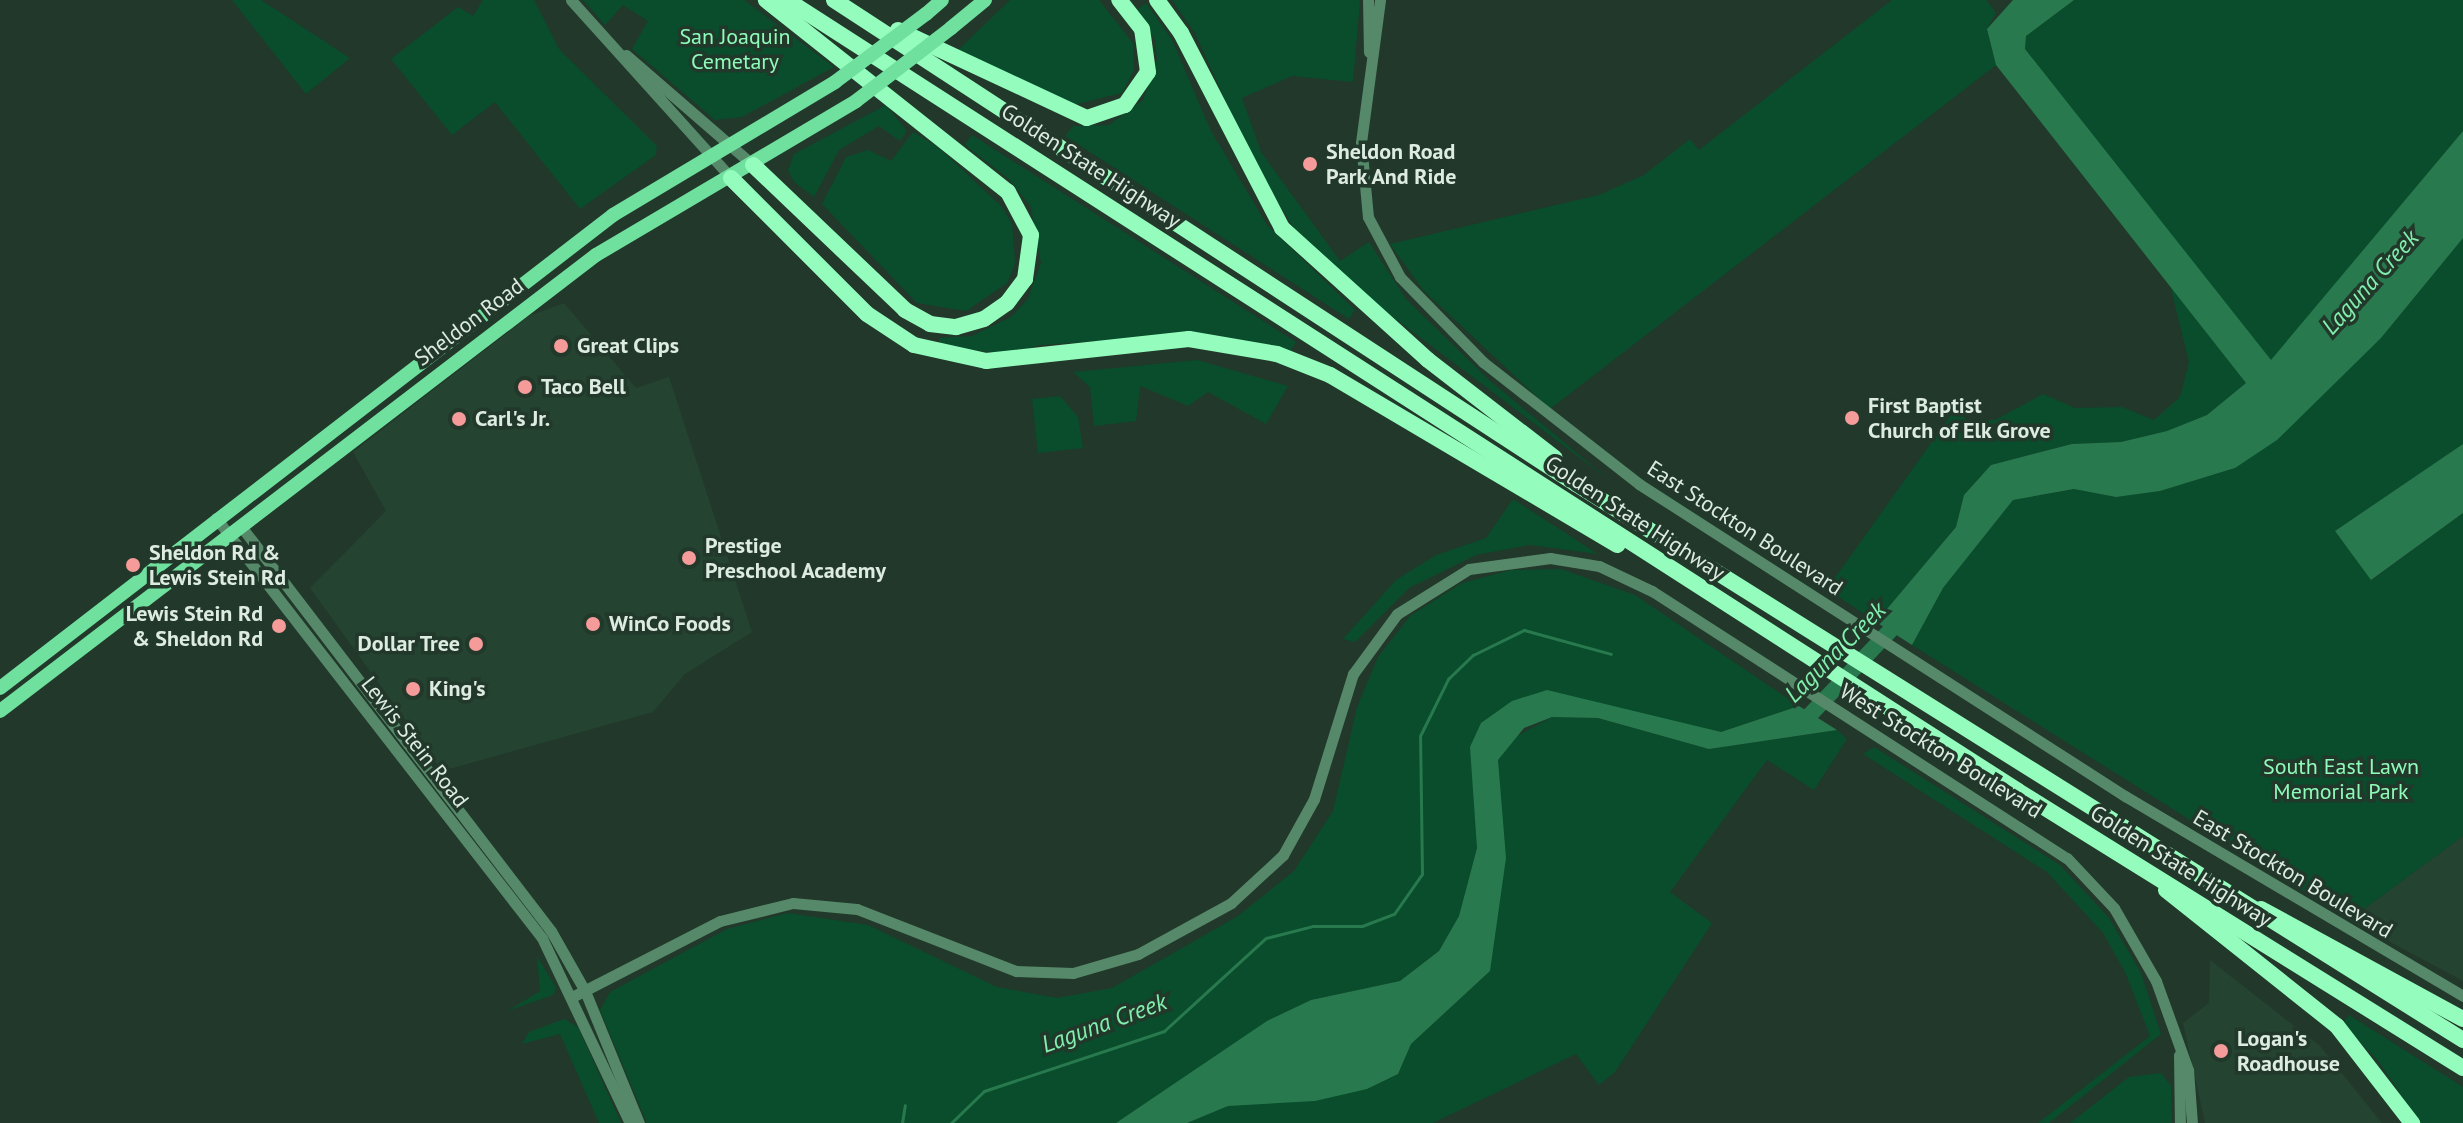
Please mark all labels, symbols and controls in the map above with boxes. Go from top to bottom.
park label: San Joaquin Cemetary [679,23,791,74]
street label: Golden State Highway [996,98,1186,234]
place label: Sheldon Road Park And Ride [1326,138,1458,190]
marker: Sheldon Road Park And Ride [1301,155,1319,173]
water label: Laguna Creek [2316,224,2424,340]
street label: Sheldon Road [409,273,529,371]
place label: Great Clips [577,333,679,359]
marker: Great Clips [552,337,570,355]
place label: Taco Bell [541,374,626,400]
marker: Taco Bell [516,378,534,396]
place label: First Baptist Church of Elk Grove [1868,392,2052,444]
place label: Carl's Jr. [475,406,550,432]
marker: First Baptist Church of Elk Grove [1843,409,1861,427]
marker: Carl's Jr. [450,410,468,428]
street label: Golden State Highway [1540,450,1730,586]
street label: East Stockton Boulevard [1642,455,1848,601]
place label: Prestige Preschool Academy [705,532,887,584]
place label: Sheldon Rd & Lewis Stein Rd [149,539,286,590]
marker: Prestige Preschool Academy [680,549,698,567]
marker: Sheldon Rd & Lewis Stein Rd [124,556,142,574]
water label: Laguna Creek [1779,596,1891,708]
place label: Lewis Stein Rd & Sheldon Rd [126,600,263,652]
place label: WinCo Foods [609,611,731,637]
marker: WinCo Foods [584,615,602,633]
marker: Lewis Stein Rd & Sheldon Rd [270,617,288,635]
place label: Dollar Tree [357,631,460,657]
marker: Dollar Tree [467,635,485,653]
street label: Lewis Stein Road [356,671,474,813]
place label: King's [429,676,486,702]
street label: West Stockton Boulevard [1835,678,2047,824]
marker: King's [404,680,422,698]
park label: South East Lawn Memorial Park [2263,753,2419,804]
street label: Golden State Highway [2085,799,2277,933]
street label: East Stockton Boulevard [2189,804,2397,944]
water label: Laguna Creek [1038,987,1170,1059]
place label: Logan's Roadhouse [2237,1025,2340,1076]
marker: Logan's Roadhouse [2212,1042,2230,1060]

